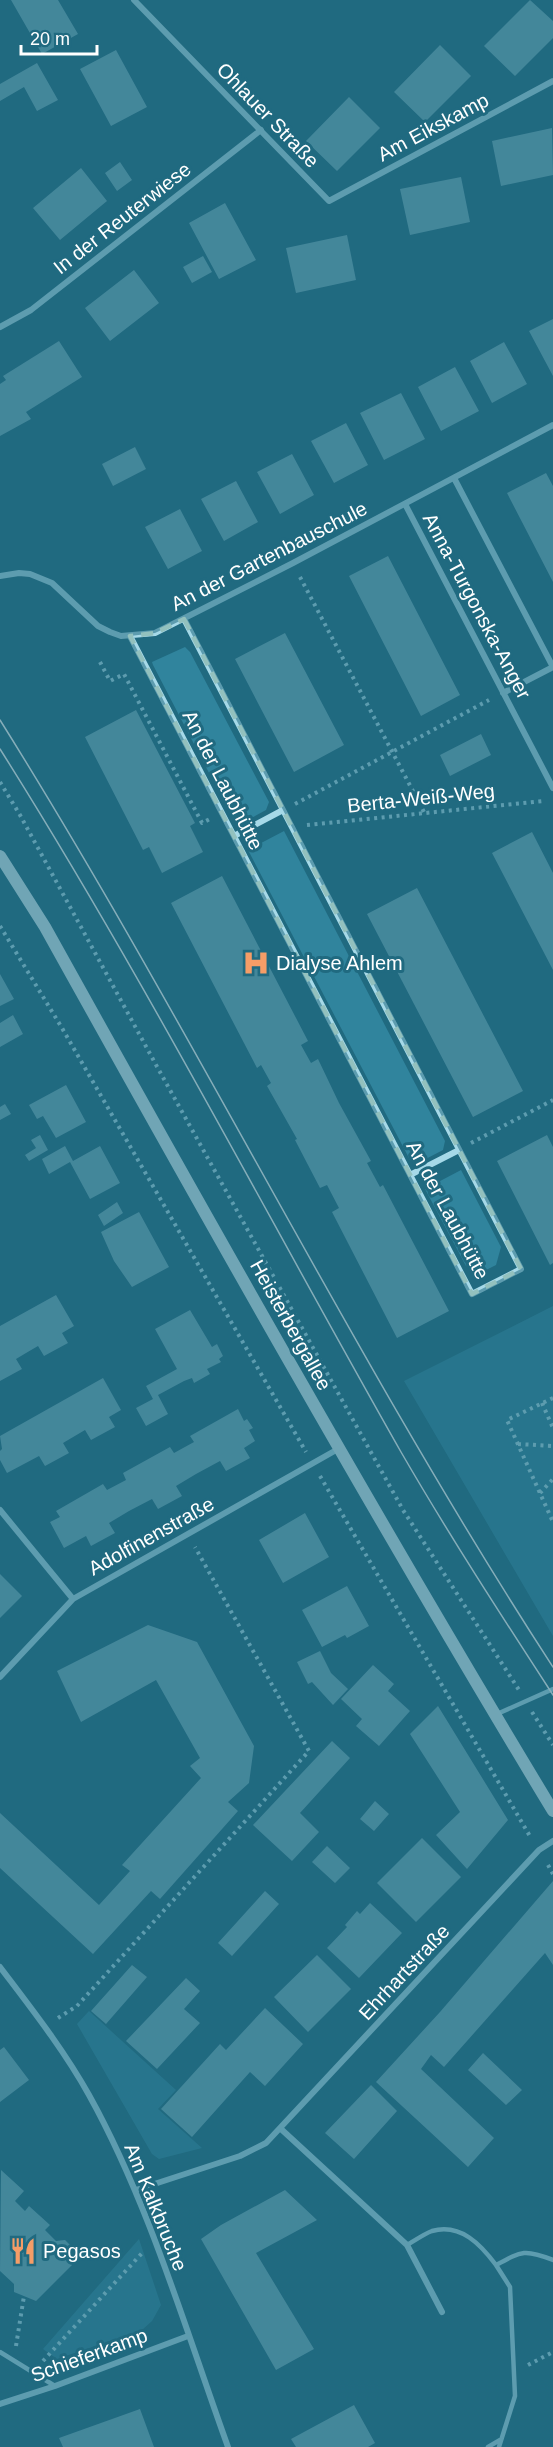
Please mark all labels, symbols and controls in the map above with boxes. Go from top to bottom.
scale bar [21,18,98,56]
text: 20 m [30,29,70,49]
street label: Ohlauer Straße [213,58,323,172]
street label: Am Eikskamp [374,89,492,165]
street label: In der Reuterwiese [49,158,195,278]
street label: An der Gartenbauschule [167,497,371,615]
street label: Anna-Turgonska-Anger [419,509,535,703]
street label: An der Laubhütte [178,707,268,853]
street label: Berta-Weiß-Weg [346,779,496,817]
hospital icon: Dialyse Ahlem [241,948,271,978]
place label: Dialyse Ahlem [276,952,403,974]
street label: An der Laubhütte [402,1137,494,1283]
street label: Heisterbergallee [246,1256,336,1394]
street label: Adolfinenstraße [84,1492,218,1580]
street label: Ehrhartstraße [354,1920,454,2024]
street label: Am Kalkbruche [120,2140,192,2274]
restaurant icon: Pegasos [8,2236,38,2266]
place label: Pegasos [43,2240,121,2262]
street label: Schieferkamp [28,2324,150,2386]

